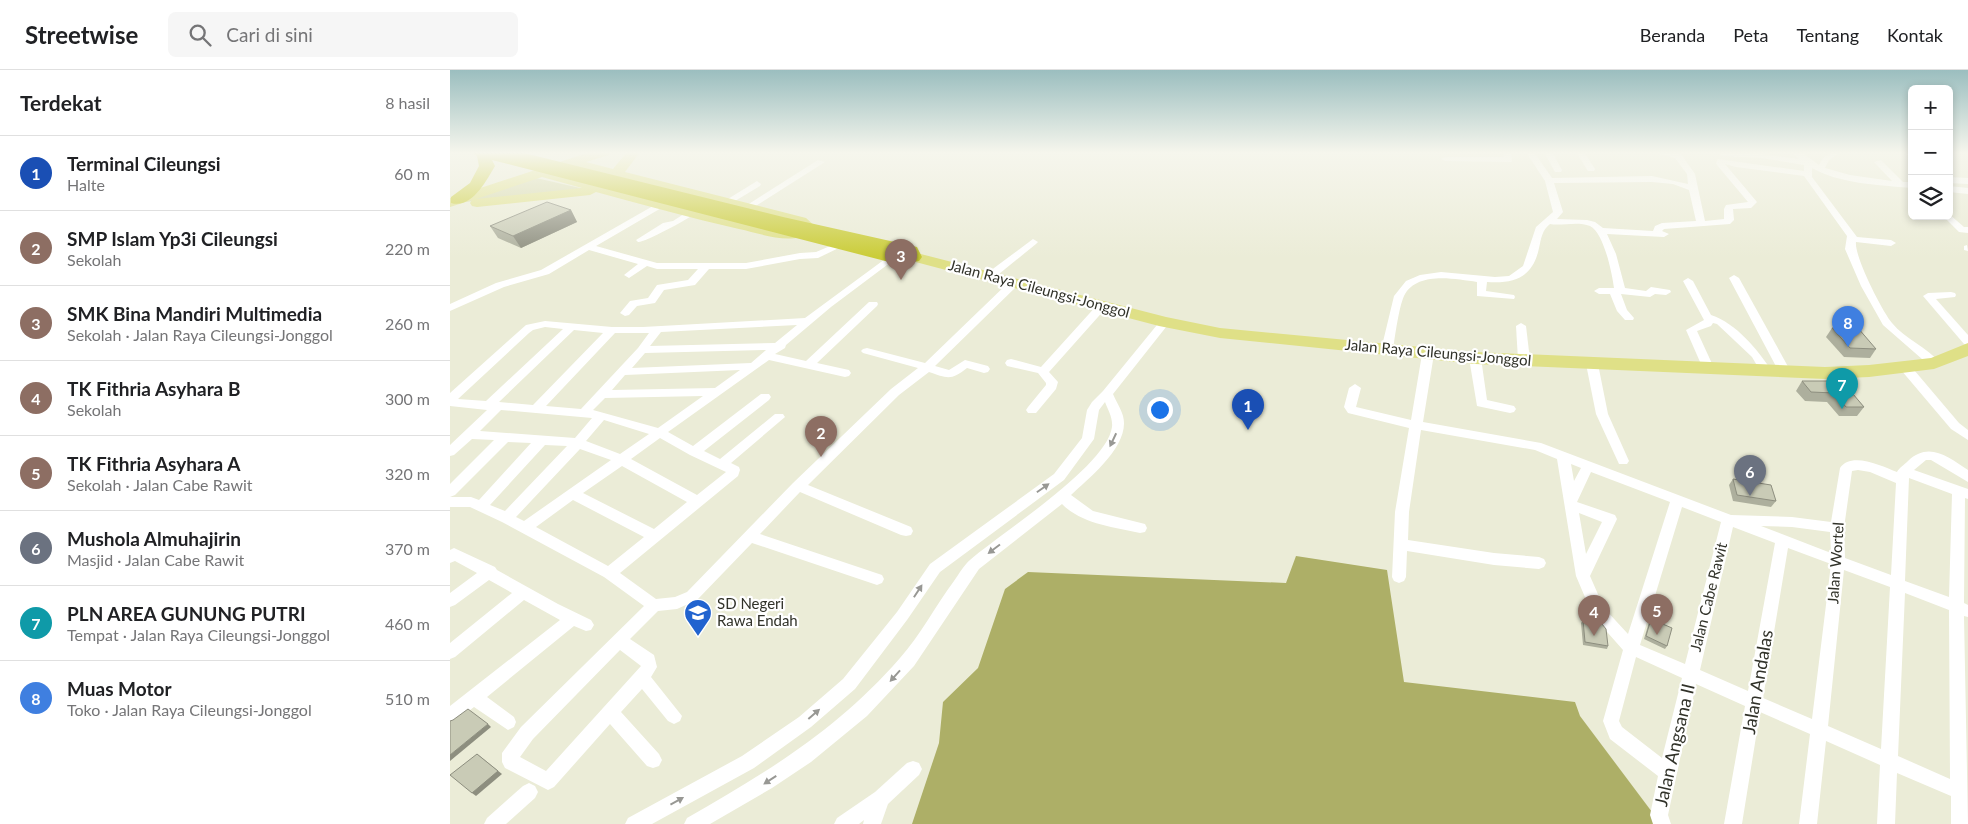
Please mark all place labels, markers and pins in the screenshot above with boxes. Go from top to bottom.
pin: 3 [885,239,917,280]
pin: 8 [1832,306,1864,347]
pin: 7 [1826,368,1858,409]
pin: 1 [1232,389,1264,430]
pin: 2 [805,416,837,457]
pin: 6 [1734,455,1766,496]
place label: SD Negeri Rawa Endah [717,594,798,629]
pin: 5 [1641,594,1673,635]
pin: 4 [1578,595,1610,636]
school or university icon: SD Negeri Rawa Endah [683,598,713,637]

